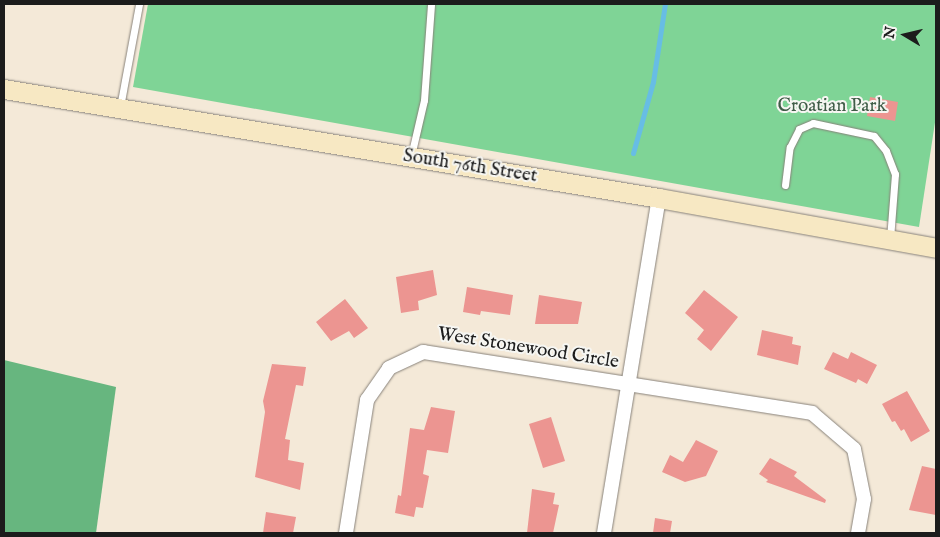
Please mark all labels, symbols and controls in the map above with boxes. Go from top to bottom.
north arrow [880,10,930,60]
text: N [880,25,900,40]
park label: Croatian Park [777,96,887,118]
street label: South 76th Street [401,145,539,189]
street label: West Stonewood Circle [436,323,620,375]

